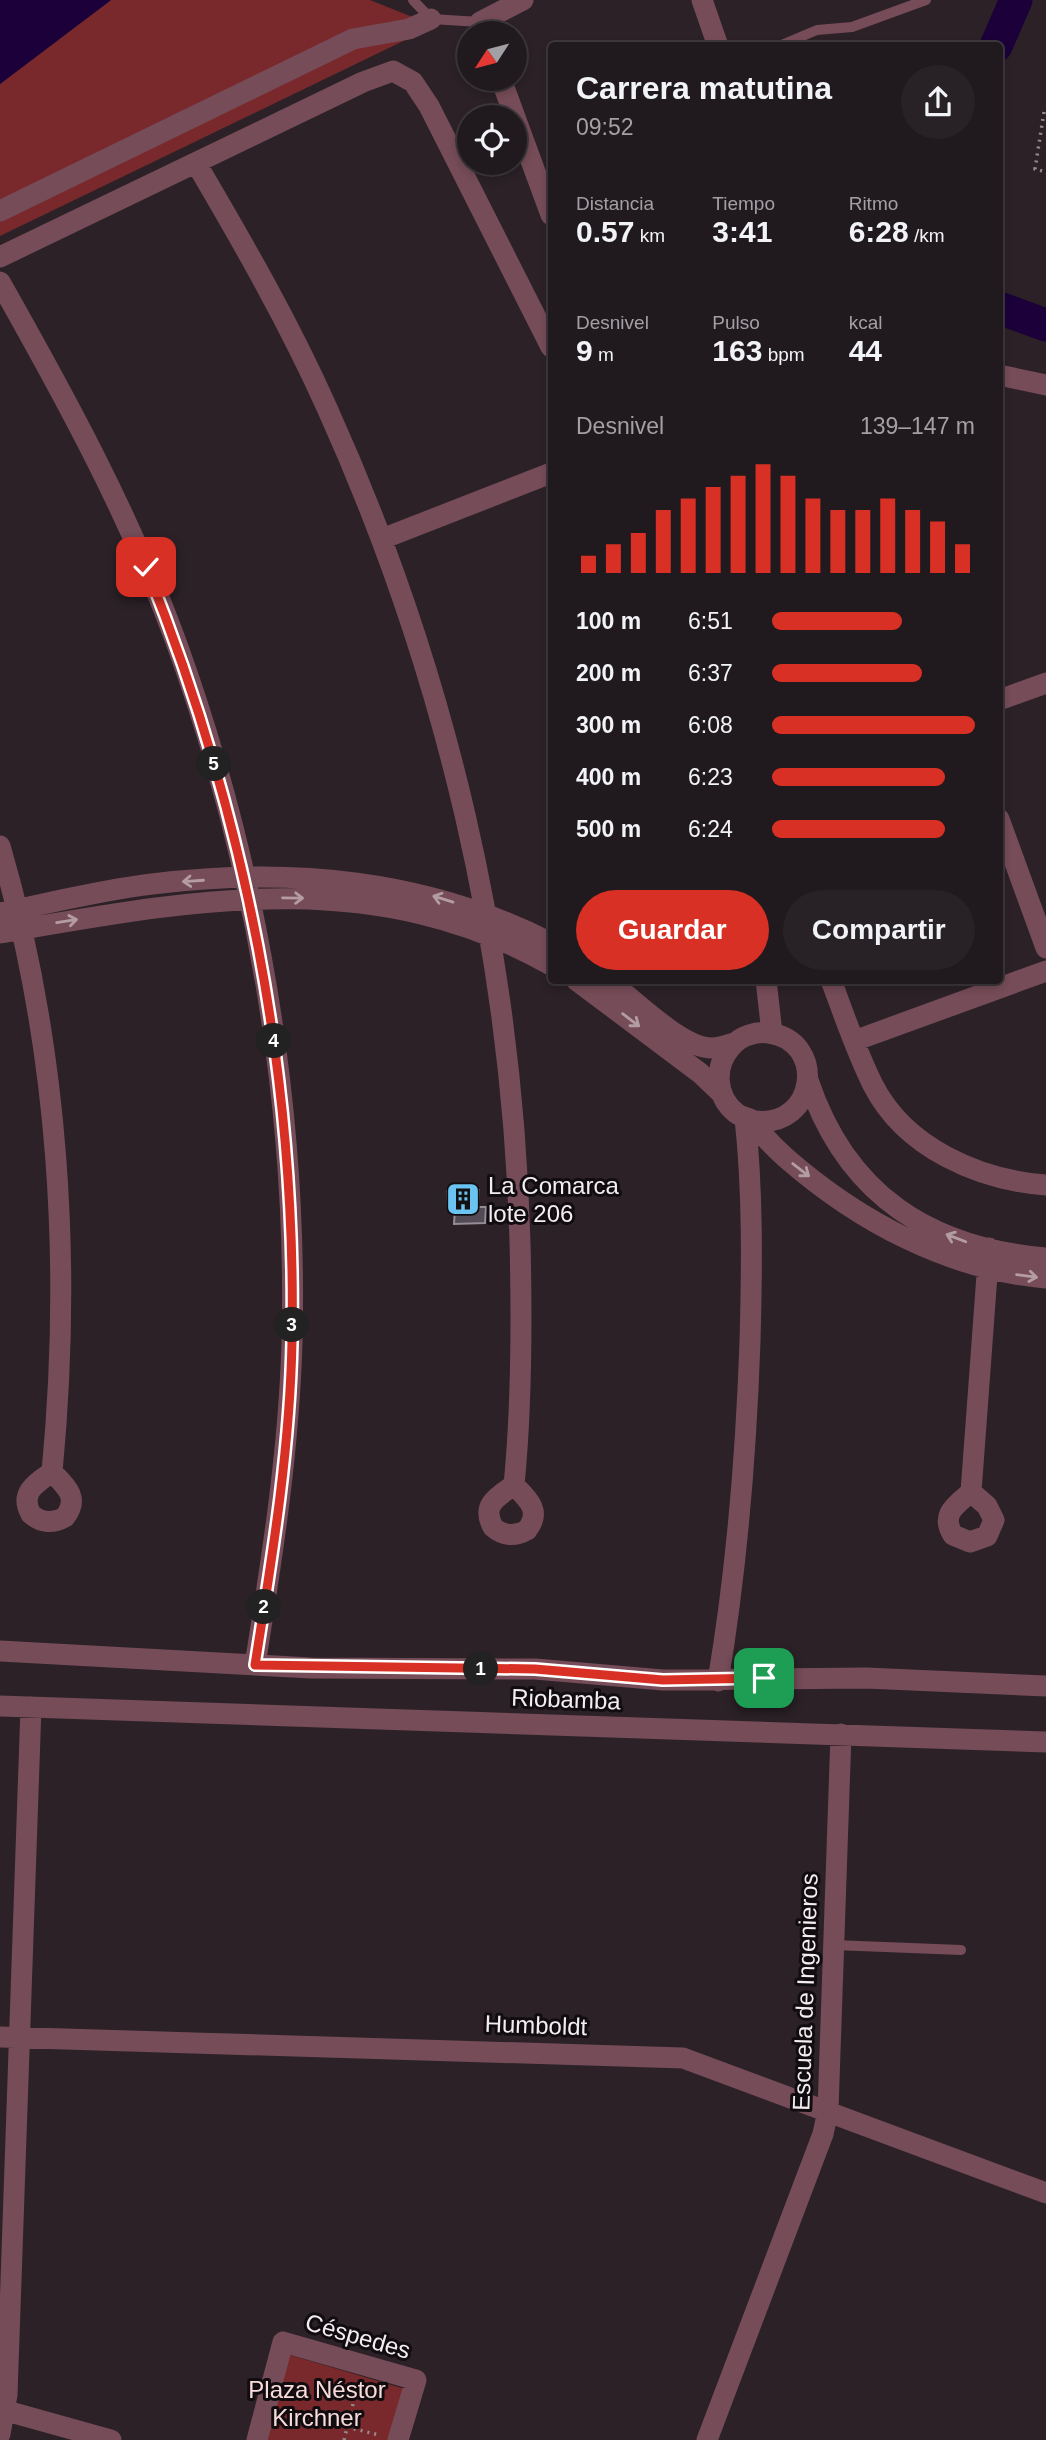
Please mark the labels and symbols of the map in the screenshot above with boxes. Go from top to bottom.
north arrow [457,21,527,91]
pin [116,537,176,597]
pin: 5 [196,746,232,782]
one-way arrow [182,875,205,888]
one-way arrow [281,891,304,905]
one-way arrow [432,892,454,905]
one-way arrow [55,914,78,927]
one-way arrow [621,1013,639,1028]
pin: 4 [256,1024,292,1058]
one-way arrow [792,1163,810,1178]
place label: La Comarca lote 206 [488,1172,619,1227]
building icon: La Comarca lote 206 [444,1180,482,1218]
one-way arrow [945,1230,967,1243]
one-way arrow [1015,1269,1037,1282]
pin: 3 [274,1308,310,1342]
pin: 2 [246,1590,282,1624]
pin [734,1648,794,1708]
pin: 1 [463,1652,498,1686]
street label: Riobamba [511,1684,622,1714]
street label: Escuela de Ingenieros [787,1873,823,2111]
street label: Humboldt [484,2010,588,2040]
street label: Céspedes [302,2308,414,2364]
park label: Plaza Néstor Kirchner [248,2376,386,2431]

